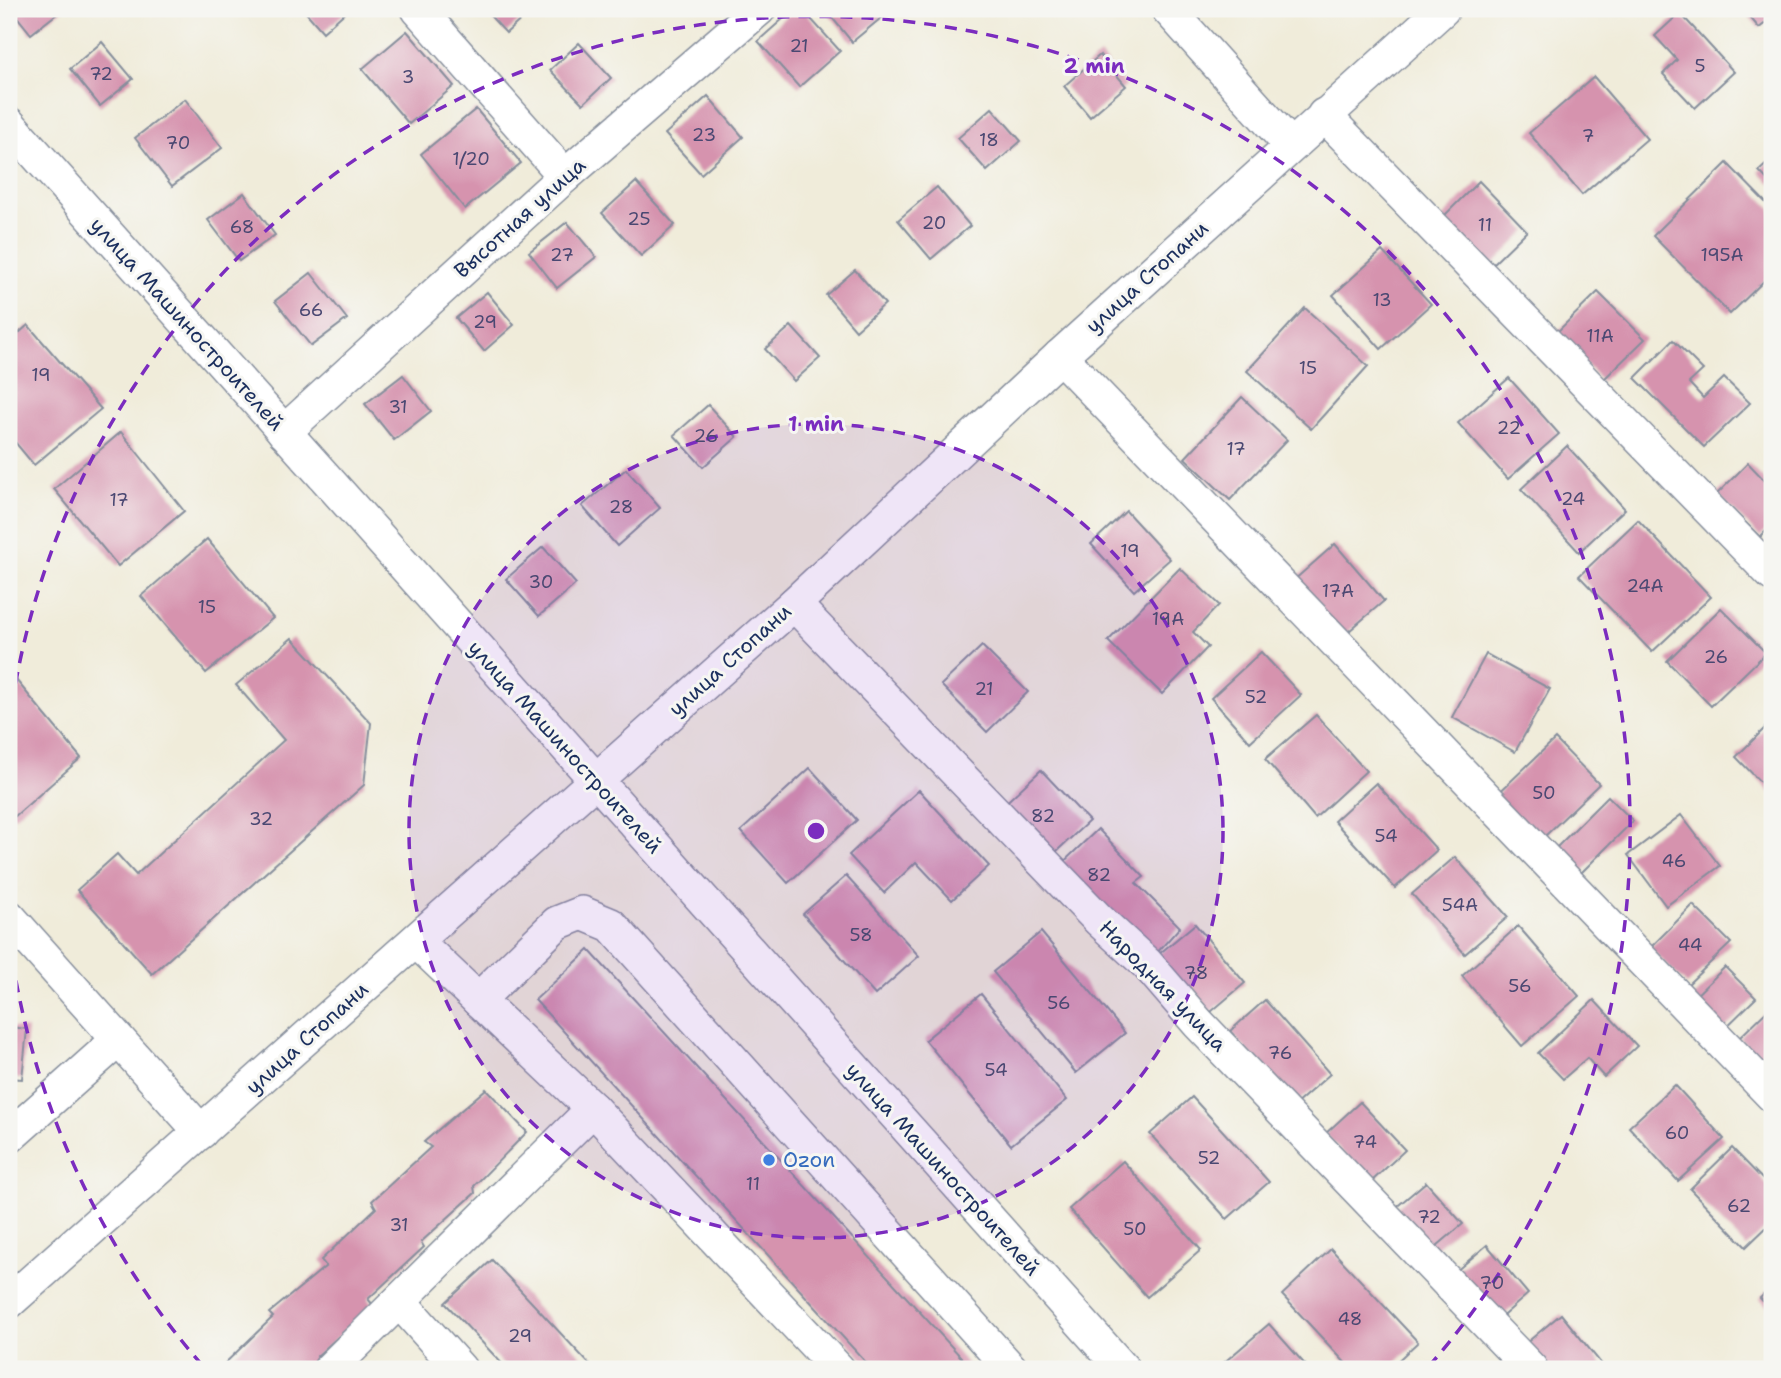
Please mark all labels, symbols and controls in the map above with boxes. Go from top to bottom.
house number: 21 [789,34,809,58]
text: 2 min [1063,52,1125,80]
house number: 5 [1694,54,1706,78]
house number: 72 [89,62,113,86]
house number: 3 [402,65,414,89]
house number: 23 [692,123,716,147]
house number: 7 [1582,124,1594,148]
house number: 18 [979,128,999,152]
house number: 70 [166,131,190,155]
house number: 1/20 [452,147,490,171]
street label: Высотная улица [448,151,592,285]
house number: 25 [627,207,651,231]
street label: улица Машиностроителей [84,211,291,437]
house number: 20 [922,211,946,235]
house number: 11 [1478,213,1492,237]
street label: улица Стопани [1080,214,1215,340]
house number: 68 [230,215,254,239]
house number: 27 [550,243,574,267]
house number: 195А [1700,243,1744,267]
house number: 13 [1372,288,1392,312]
house number: 66 [299,298,323,322]
house number: 29 [473,310,497,334]
house number: 11А [1586,324,1614,348]
house number: 15 [1299,356,1317,380]
house number: 19 [31,363,51,387]
house number: 31 [388,395,408,419]
text: 1 min [788,410,844,438]
house number: 22 [1497,416,1521,440]
house number: 26 [694,424,718,448]
house number: 17 [1226,437,1246,461]
house number: 24 [1561,487,1585,511]
house number: 17 [109,488,129,512]
house number: 28 [609,495,633,519]
house number: 19 [1120,539,1140,563]
house number: 30 [529,570,553,594]
house number: 24А [1626,574,1664,598]
house number: 17А [1322,579,1354,603]
house number: 15 [198,595,216,619]
street label: улица Стопани [663,597,798,723]
house number: 19А [1152,607,1184,631]
street label: улица Машиностроителей [462,634,669,860]
house number: 26 [1704,645,1728,669]
house number: 21 [974,677,994,701]
house number: 52 [1245,685,1267,709]
house number: 50 [1532,781,1556,805]
house number: 82 [1031,804,1055,828]
house number: 32 [249,807,273,831]
centre of rings [804,819,828,843]
house number: 54 [1374,824,1398,848]
house number: 46 [1662,849,1686,873]
house number: 82 [1087,863,1111,887]
house number: 54А [1442,893,1478,917]
street label: Народная улица [1093,914,1233,1058]
house number: 58 [849,923,873,947]
house number: 44 [1678,933,1702,957]
house number: 78 [1184,961,1208,985]
house number: 56 [1508,974,1532,998]
street label: улица Стопани [240,975,375,1101]
house number: 56 [1047,991,1071,1015]
house number: 76 [1268,1041,1292,1065]
street label: улица Машиностроителей [840,1056,1047,1282]
house number: 54 [984,1058,1008,1082]
house number: 60 [1665,1121,1689,1145]
house number: 74 [1353,1130,1377,1154]
place label: Ozon [783,1146,835,1174]
house number: 52 [1198,1146,1220,1170]
marker: Ozon [761,1152,777,1168]
house number: 11 [746,1172,760,1196]
house number: 62 [1727,1194,1751,1218]
house number: 72 [1417,1205,1441,1229]
house number: 31 [389,1213,409,1237]
house number: 50 [1123,1217,1147,1241]
house number: 70 [1480,1271,1504,1295]
house number: 48 [1338,1307,1362,1331]
house number: 29 [508,1324,532,1348]

